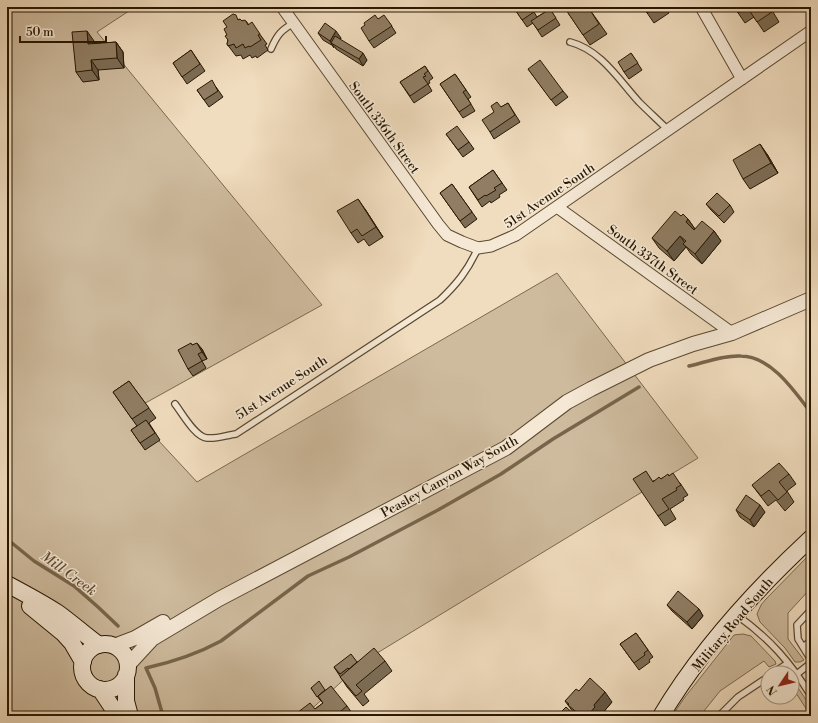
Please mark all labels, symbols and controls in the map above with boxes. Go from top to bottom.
scale bar [20,18,106,44]
text: 50 m [26,25,54,40]
street label: South 336th Street [345,78,423,177]
street label: 51st Avenue South [501,159,598,232]
street label: South 337th Street [604,221,701,298]
street label: 51st Avenue South [233,352,331,423]
street label: Peasley Canyon Way South [378,432,521,521]
water label: Mill Creek [37,548,100,600]
street label: Military Road South [689,574,777,675]
north arrow [760,665,800,705]
text: N [764,682,781,698]

